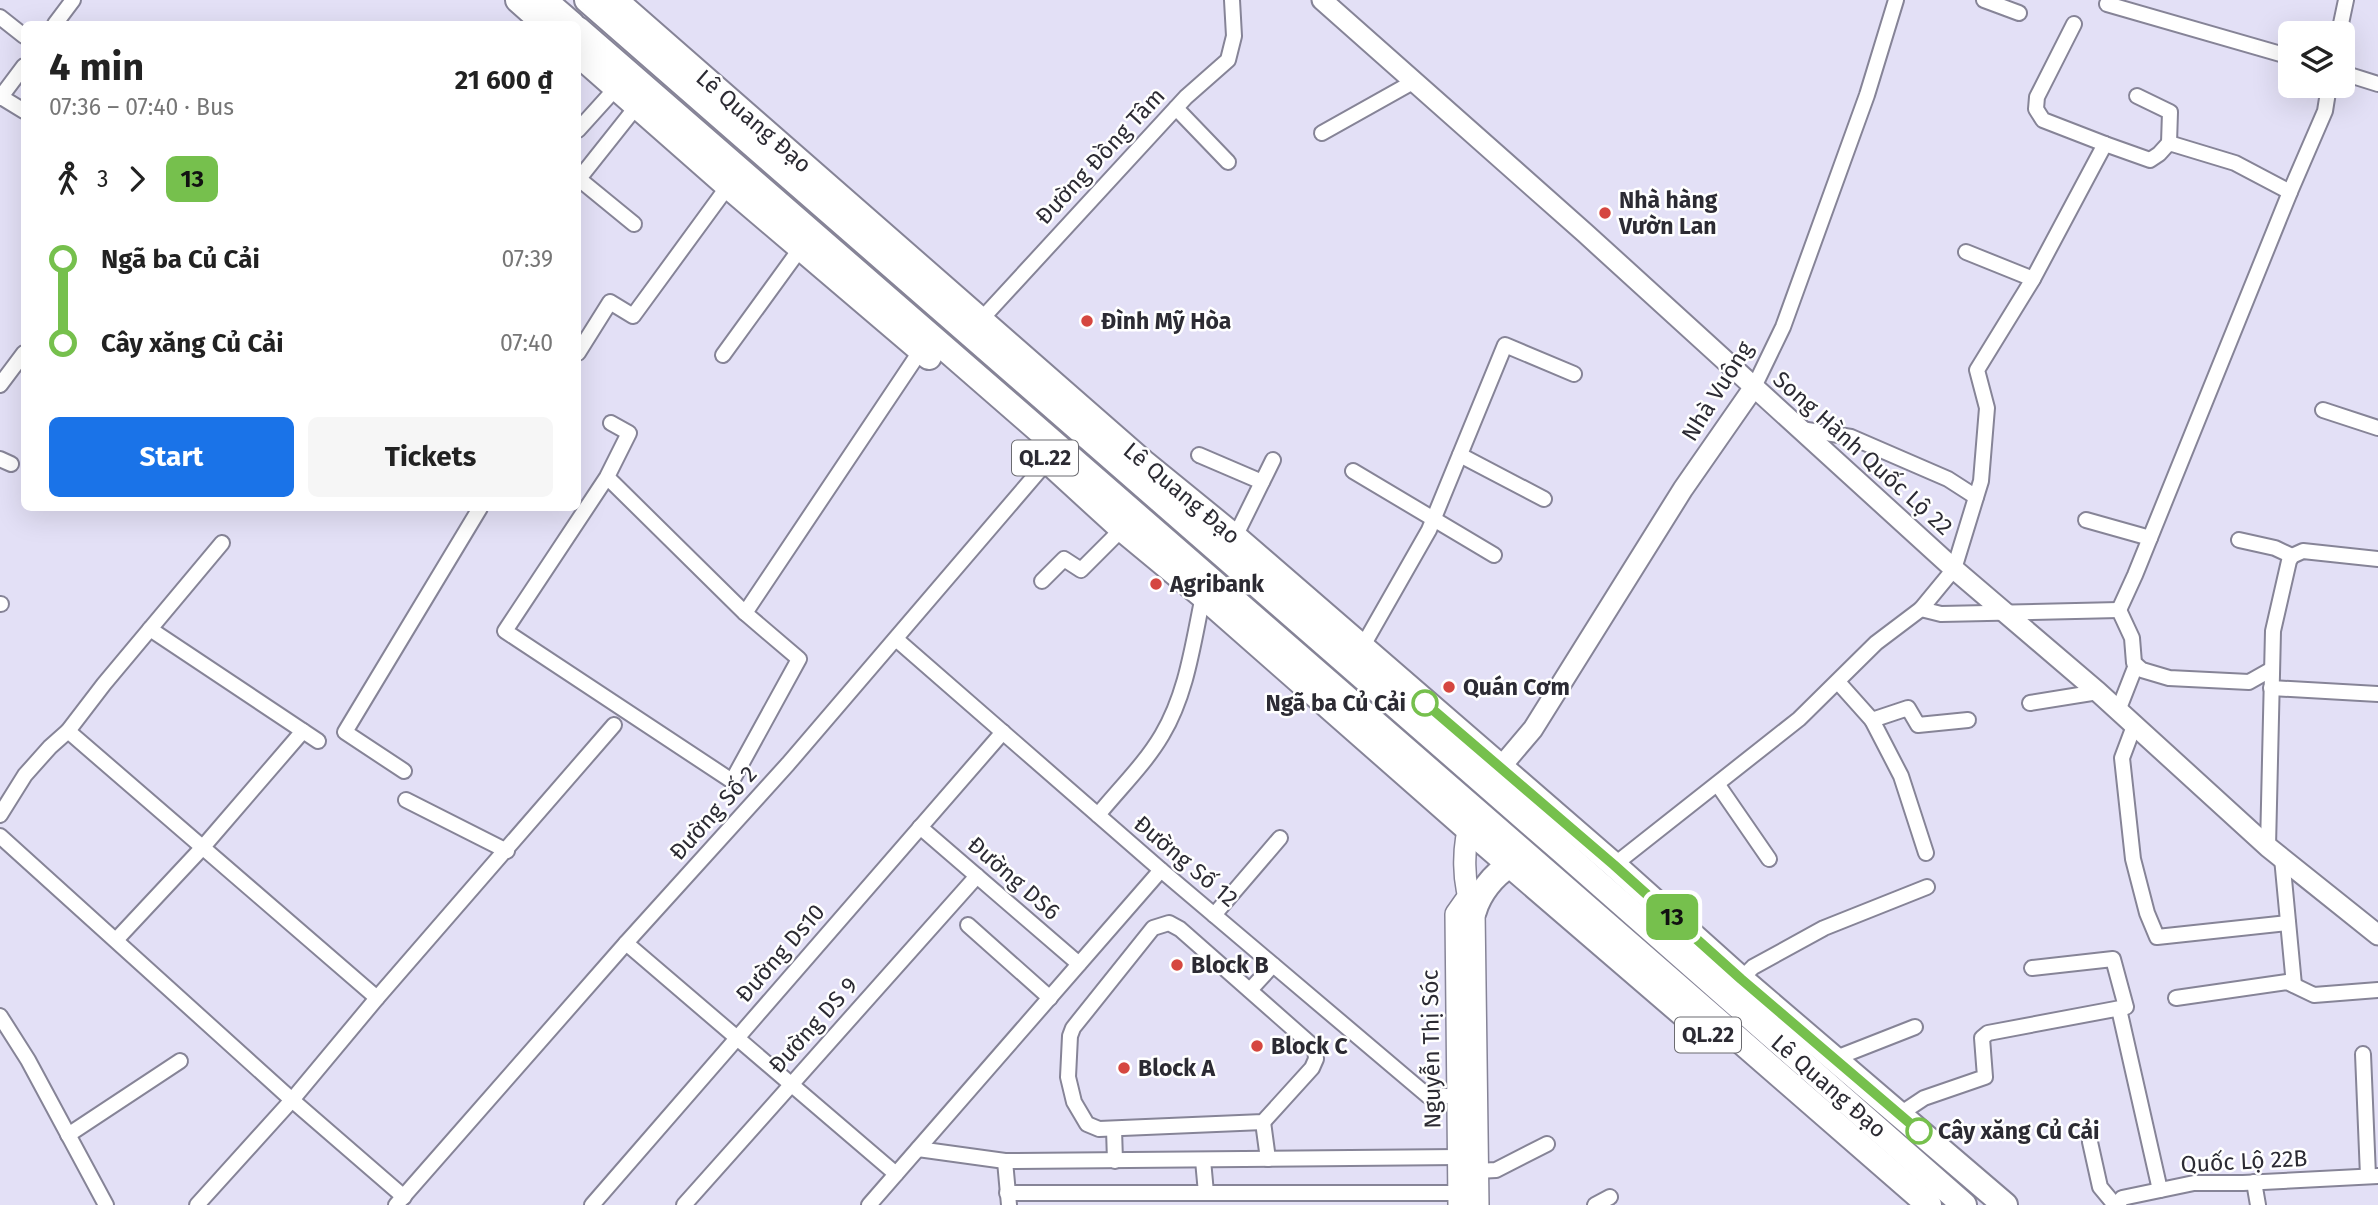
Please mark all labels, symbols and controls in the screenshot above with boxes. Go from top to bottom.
map controls [2278,21,2355,98]
button: layers [2278,21,2355,98]
text: 4 min [49,44,144,90]
street label: Lê Quang Đạo [691,63,817,179]
text: 21 600 ₫ [455,65,553,96]
street label: Đường Đồng Tâm [1030,82,1170,230]
text: 07:36 – 07:40 · Bus [49,93,234,121]
icon: walk [49,160,87,198]
icon: forward [118,160,156,198]
text: 3 [97,165,108,193]
text: 13 [180,165,204,193]
place label: Nhà hàng Vườn Lan [1618,186,1718,240]
marker: Nhà hàng Vườn Lan [1597,205,1613,221]
text: Ngã ba Củ Cải [101,244,260,275]
text: 07:39 [501,245,553,273]
place label: Đình Mỹ Hòa [1101,307,1231,335]
marker: Đình Mỹ Hòa [1079,313,1095,329]
text: Cây xăng Củ Cải [101,328,284,359]
text: 07:40 [500,329,553,357]
street label: Nhà Vuông [1675,336,1759,446]
street label: Song Hành Quốc Lộ 22 [1768,365,1958,541]
button: Start [49,417,294,497]
button: Tickets [308,417,553,497]
street label: Lê Quang Đạo [1118,436,1246,550]
road number: QL.22 [1012,440,1078,476]
place label: Agribank [1169,570,1264,598]
marker: Agribank [1148,576,1164,592]
place label: Quán Cơm [1463,673,1570,701]
marker: Quán Cơm [1441,679,1457,695]
place label: Ngã ba Củ Cải [1265,689,1406,717]
marker: Ngã ba Củ Cải [1412,690,1438,716]
street label: Đường Số 2 [663,760,763,866]
street label: Đường Số 12 [1128,809,1244,913]
street label: Đường DS6 [962,830,1066,926]
line badge: 13 [1640,894,1704,940]
street label: Đường Ds10 [730,898,830,1008]
text: 13 [1660,903,1684,931]
place label: Block B [1191,951,1269,979]
marker: Block B [1169,957,1185,973]
street label: Nguyễn Thị Sóc [1416,969,1446,1129]
street label: Đường DS 9 [763,971,863,1079]
road number: QL.22 [1675,1018,1741,1052]
street label: Lê Quang Đạo [1766,1028,1892,1144]
place label: Block C [1271,1032,1349,1060]
marker: Block C [1249,1038,1265,1054]
place label: Block A [1138,1054,1216,1082]
marker: Block A [1116,1060,1132,1076]
place label: Cây xăng Củ Cải [1938,1117,2100,1145]
marker: Cây xăng Củ Cải [1906,1118,1932,1144]
street label: Quốc Lộ 22B [2180,1144,2308,1178]

